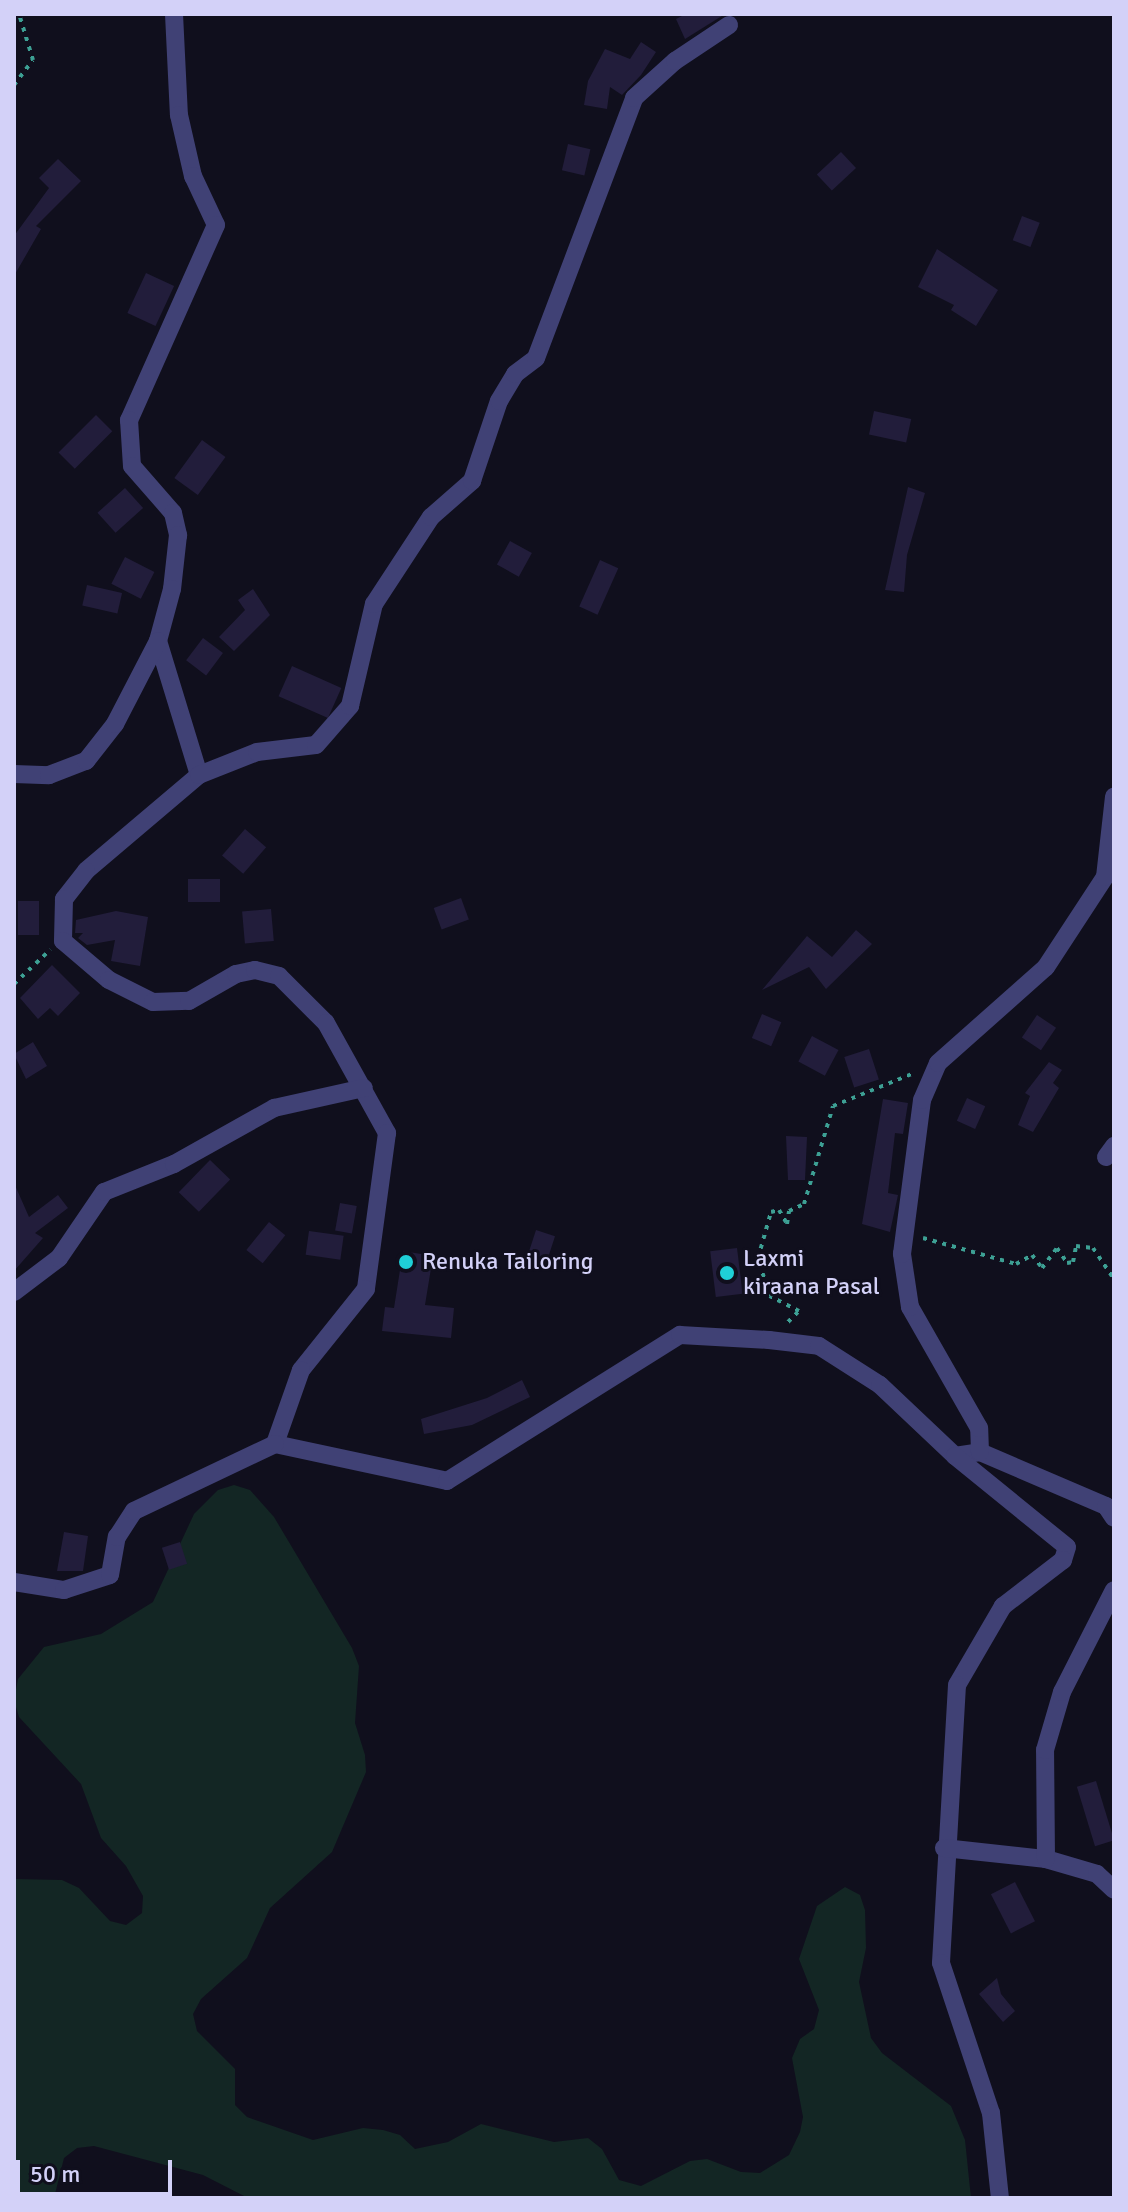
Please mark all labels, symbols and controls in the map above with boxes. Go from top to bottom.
place label: Laxmi kiraana Pasal [743,1245,880,1301]
place label: Renuka Tailoring [422,1248,593,1276]
marker: Renuka Tailoring [397,1253,415,1271]
marker: Laxmi kiraana Pasal [718,1264,736,1282]
scale bar [20,2144,176,2194]
text: 50 m [30,2159,80,2189]

